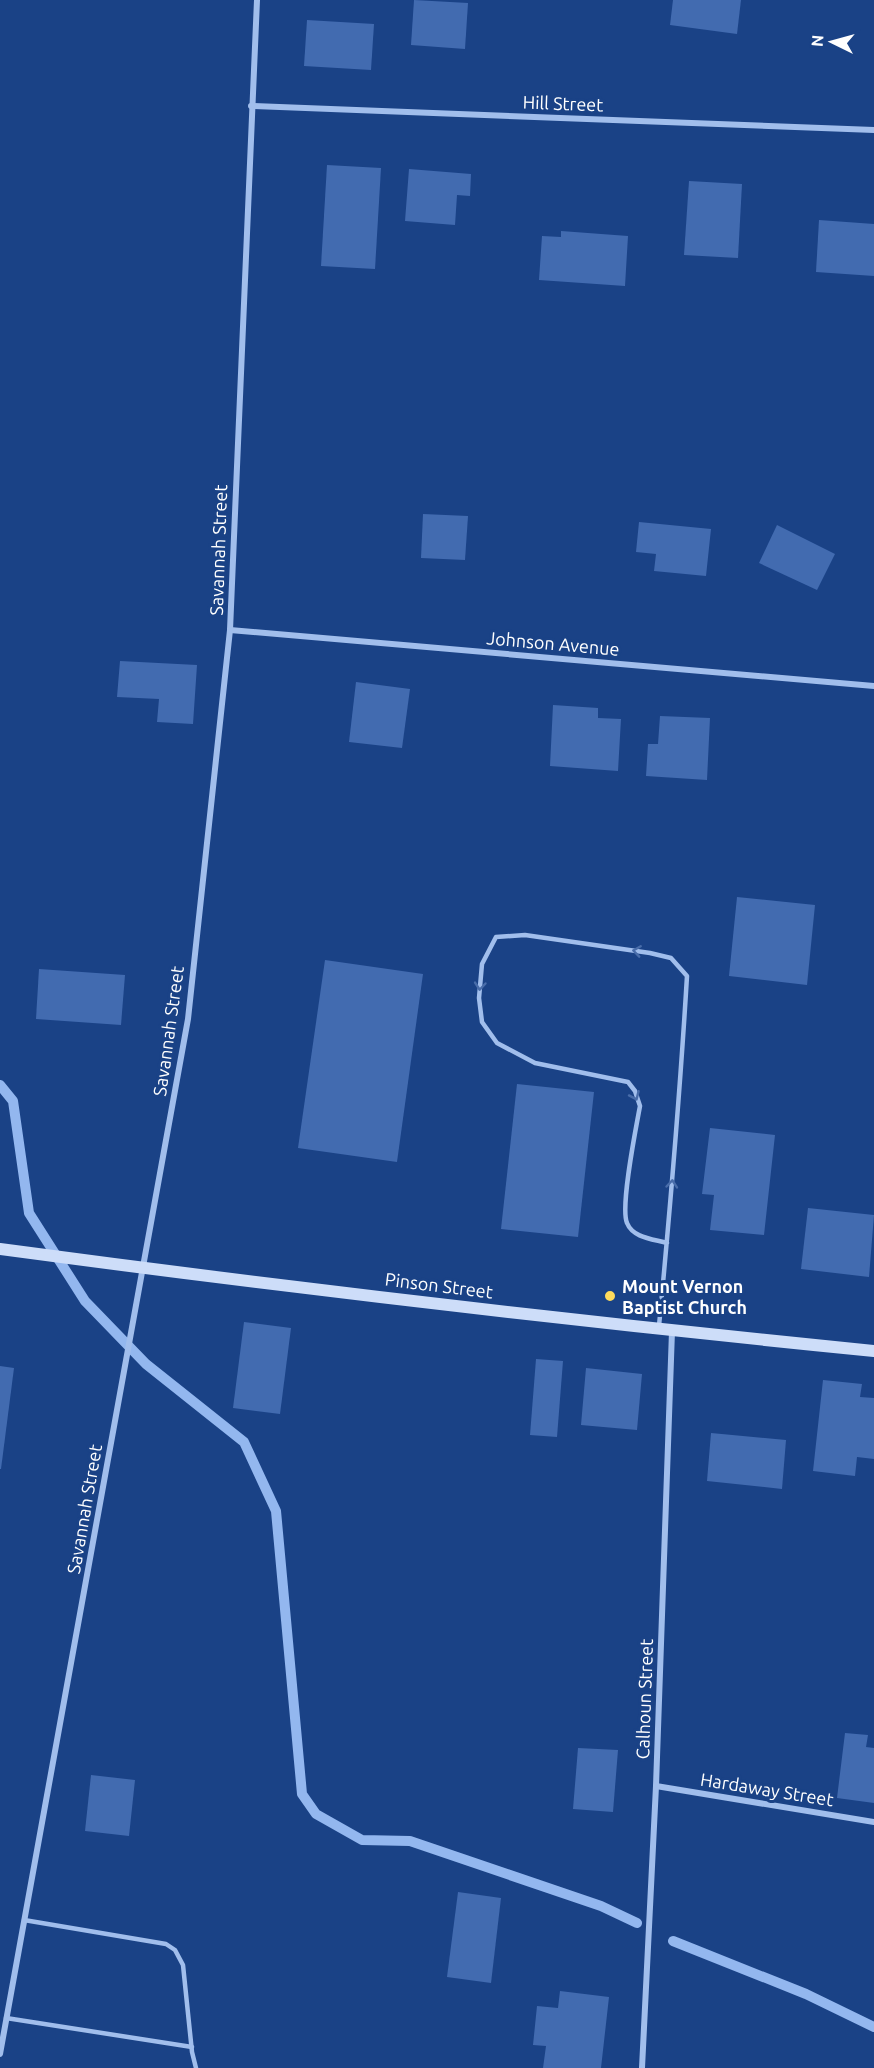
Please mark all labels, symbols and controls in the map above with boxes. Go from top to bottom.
north arrow [802,12,862,72]
text: N [808,34,827,47]
street label: Hill Street [522,92,604,114]
street label: Savannah Street [206,484,230,616]
street label: Johnson Avenue [486,627,620,659]
one-way arrow [633,945,642,957]
street label: Savannah Street [149,965,187,1097]
one-way arrow [474,981,487,990]
one-way arrow [628,1089,640,1100]
one-way arrow [665,1180,678,1189]
street label: Pinson Street [384,1268,494,1302]
place label: Mount Vernon Baptist Church [622,1276,747,1317]
marker: Mount Vernon Baptist Church [603,1289,617,1303]
street label: Savannah Street [63,1443,105,1575]
street label: Calhoun Street [632,1638,656,1760]
street label: Hardaway Street [699,1769,835,1809]

